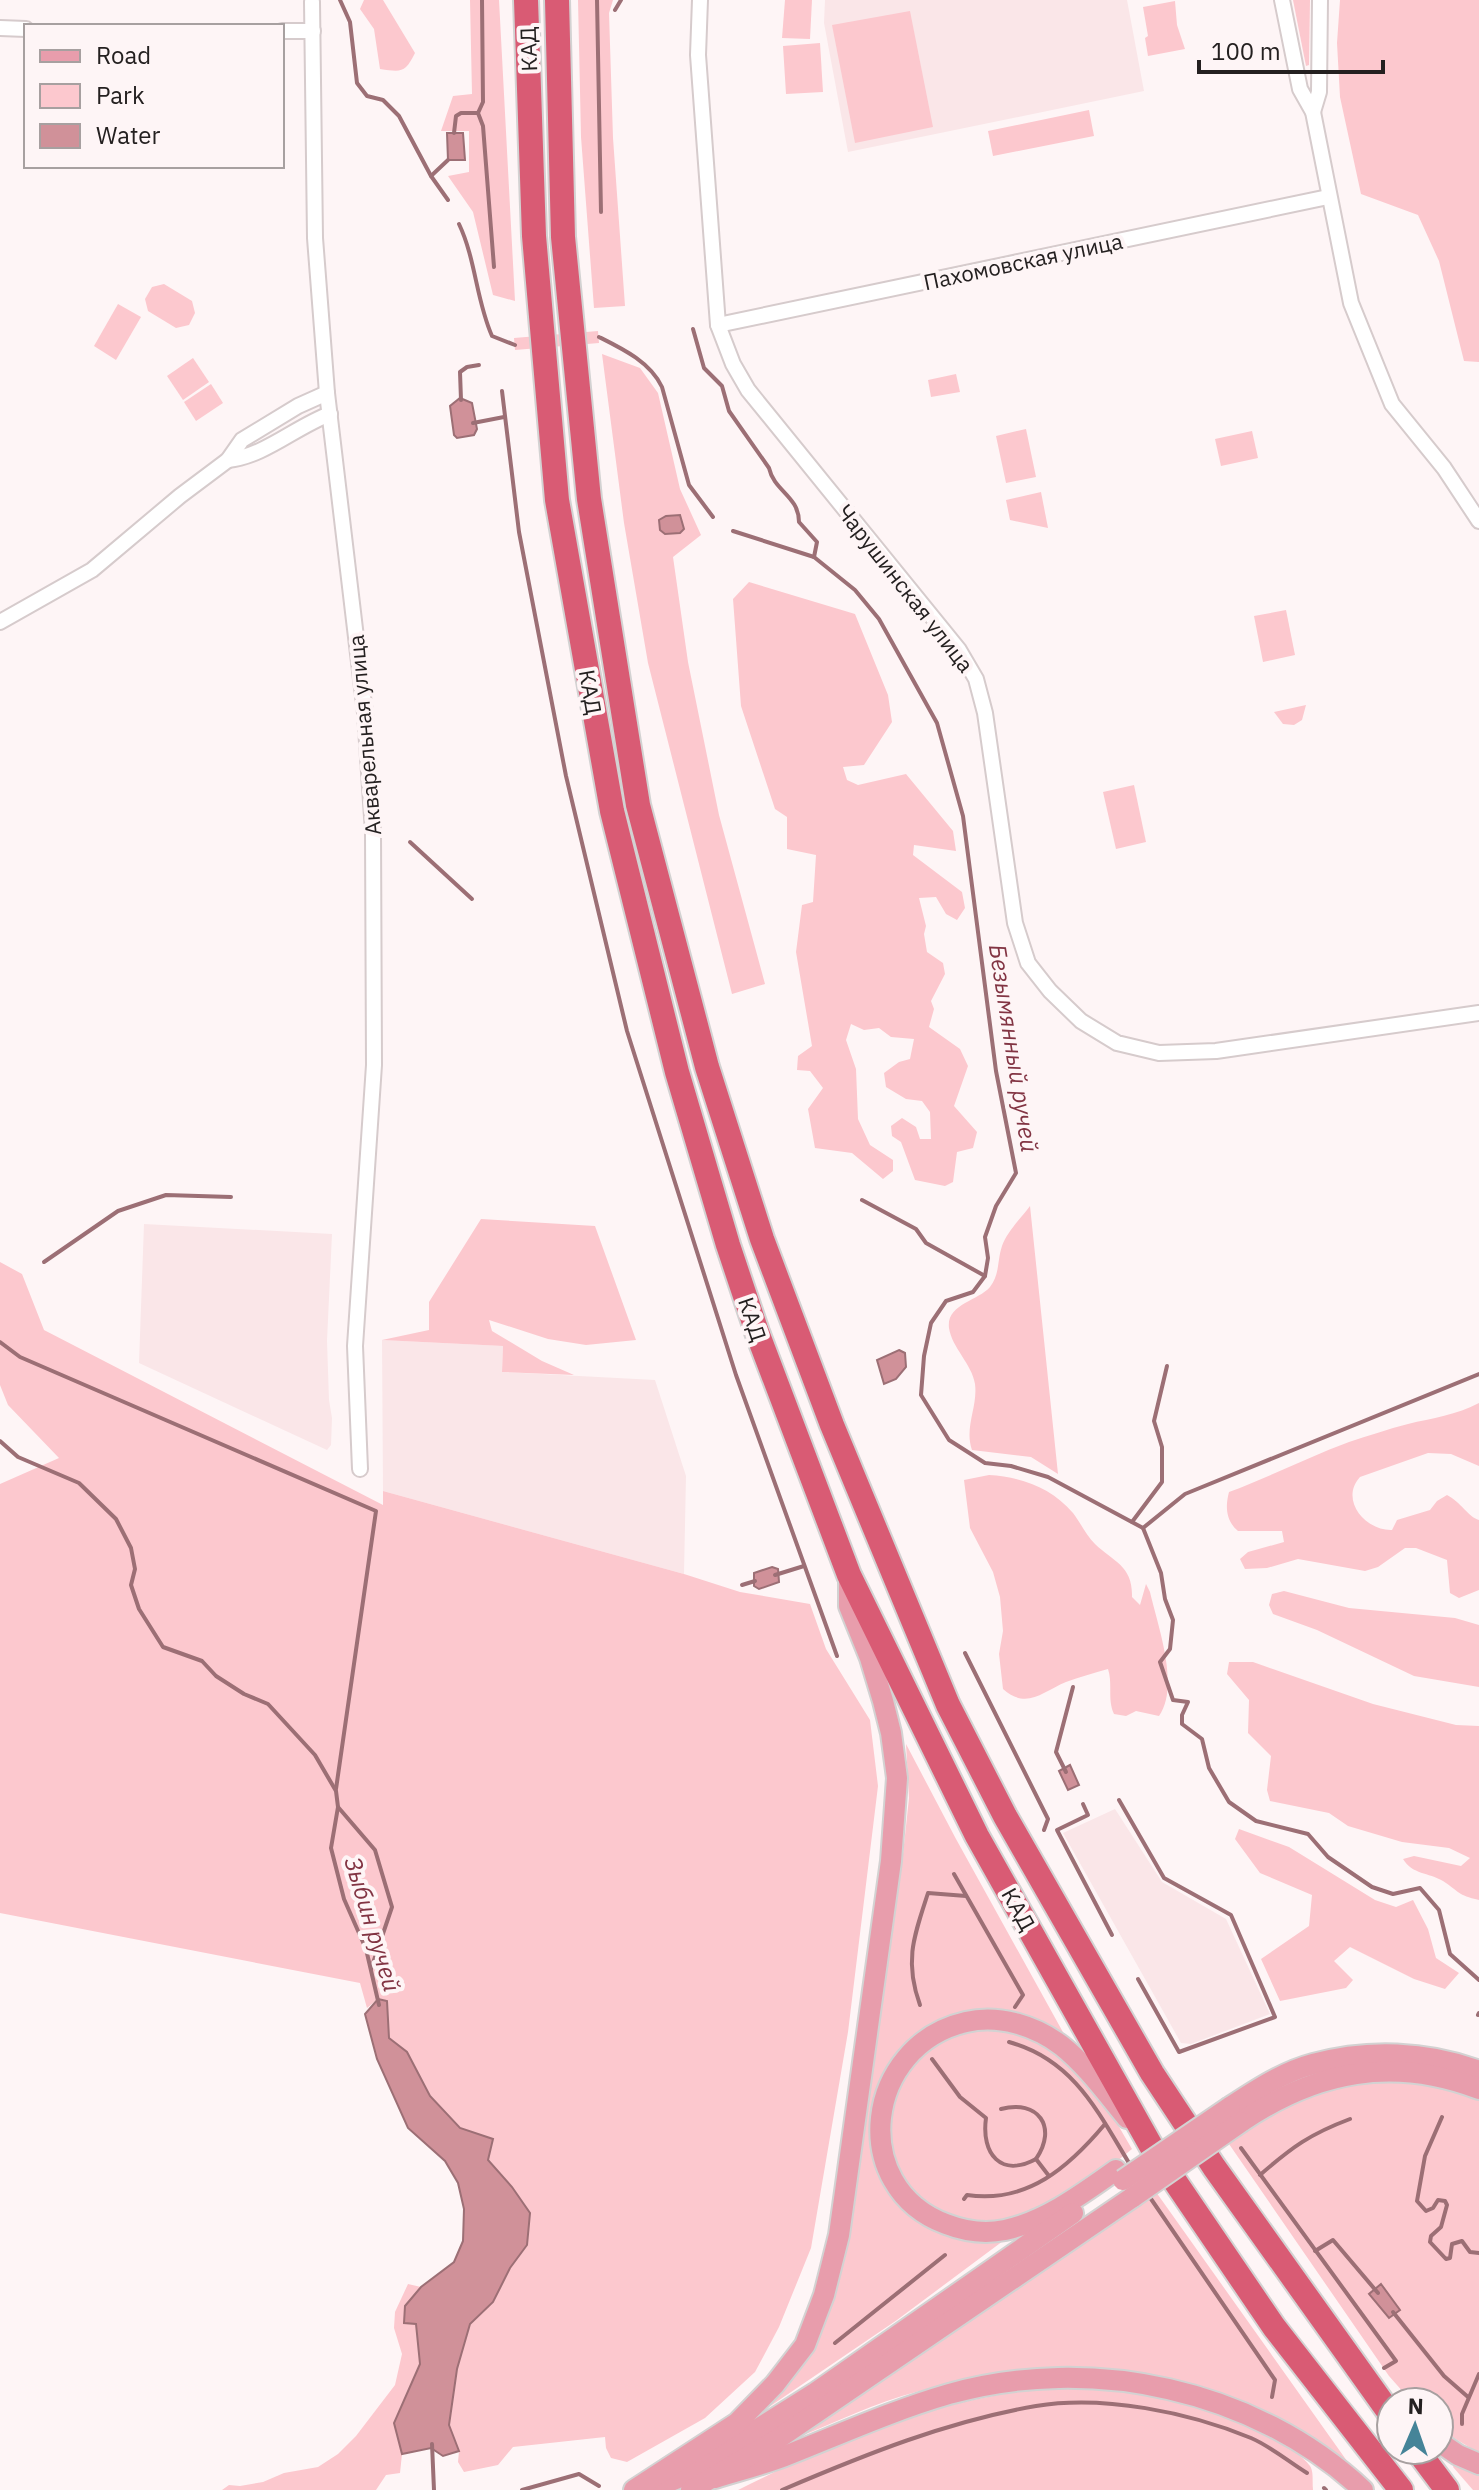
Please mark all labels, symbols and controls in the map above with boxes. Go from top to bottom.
legend [24,24,284,168]
scale bar [1199,24,1383,74]
street label: КАД [513,26,543,72]
text: 100 m [1211,35,1281,67]
text: Road [96,39,151,71]
text: Park [96,79,145,111]
text: Water [96,119,160,151]
street label: Пахомовская улица [921,226,1125,296]
street label: Чарушинская улица [831,498,981,678]
street label: Акварельная улица [341,633,387,837]
street label: КАД [573,667,609,717]
water label: Безымянный ручей [982,942,1046,1154]
street label: КАД [732,1293,774,1345]
water label: Зыбин ручей [337,1853,409,1995]
street label: КАД [995,1882,1043,1936]
north arrow [1375,2386,1455,2466]
text: N [1407,2391,1424,2420]

